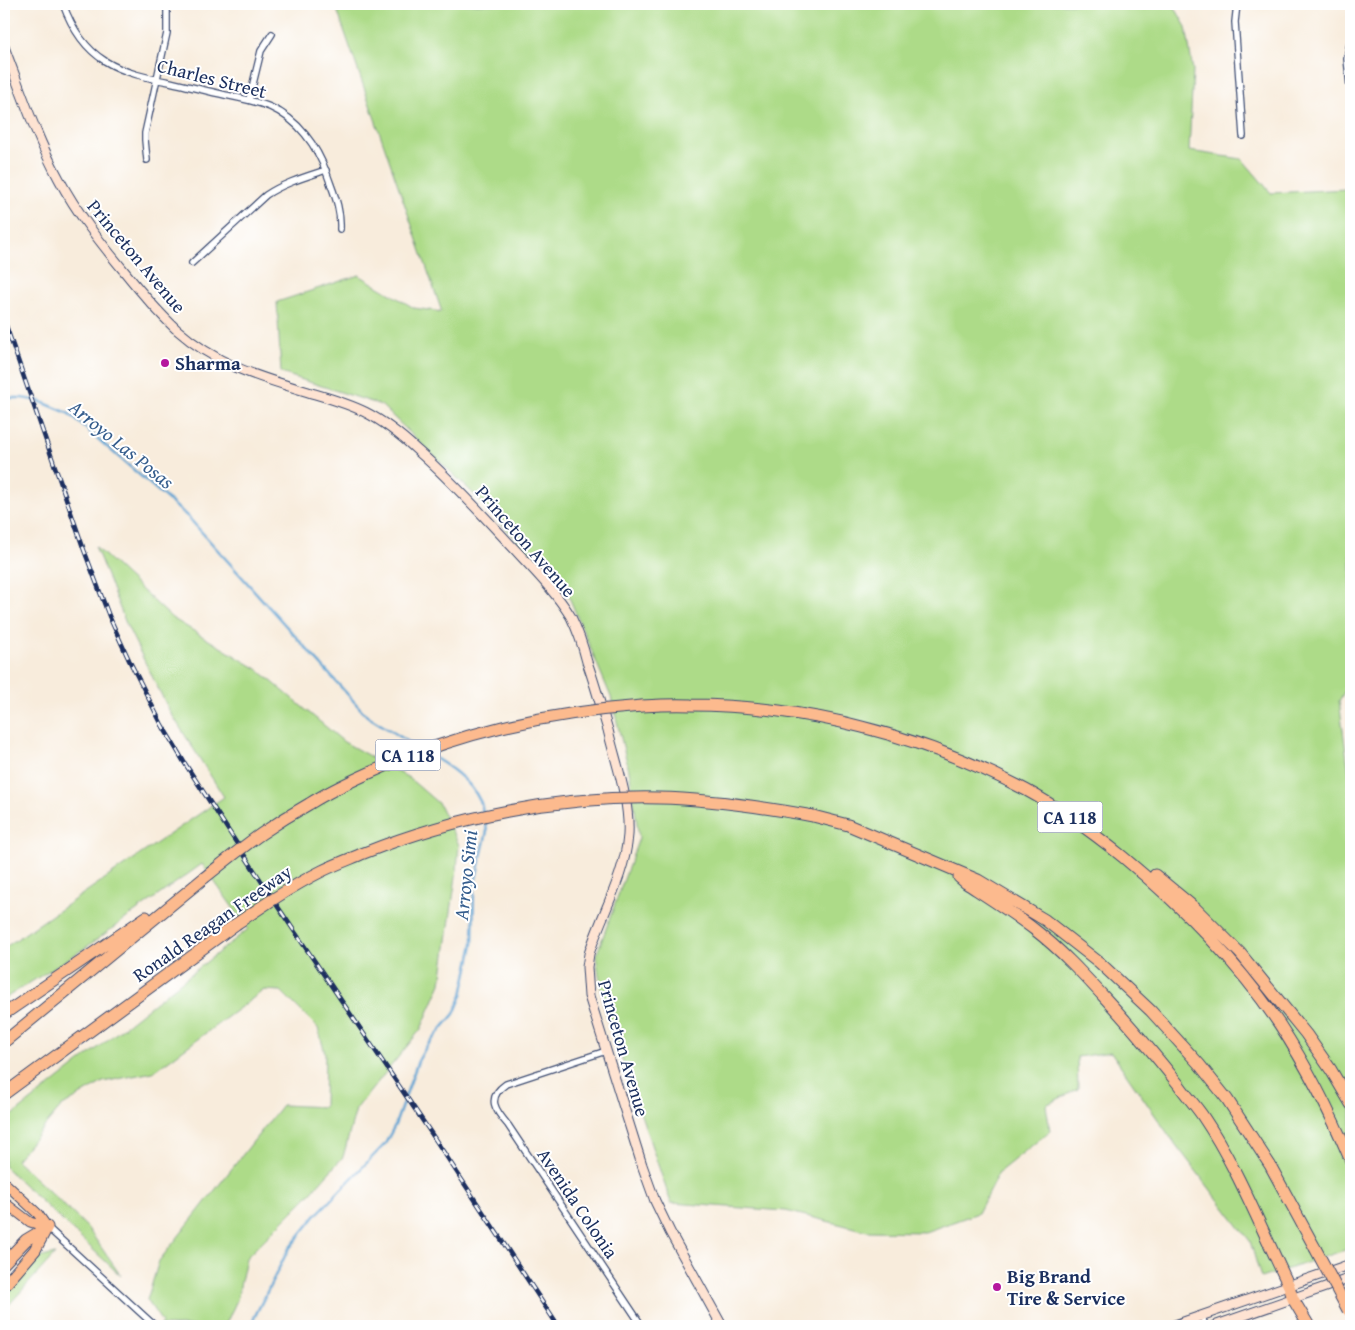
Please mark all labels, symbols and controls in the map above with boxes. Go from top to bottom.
street label: Charles Street [154,51,270,105]
street label: Princeton Avenue [81,193,193,319]
place label: Sharma [175,349,241,377]
marker: Sharma [159,357,171,369]
water label: Arroyo Las Posas [62,392,181,496]
street label: Princeton Avenue [469,479,583,603]
road number: CA 118 [376,740,440,770]
road number: CA 118 [1038,802,1102,832]
water label: Arroyo Simi [446,829,484,922]
street label: Ronald Reagan Freeway [127,857,298,988]
street label: Princeton Avenue [591,976,657,1120]
street label: Avenida Colonia [531,1142,625,1264]
place label: Big Brand Tire & Service [1007,1262,1125,1312]
marker: Big Brand Tire & Service [991,1281,1003,1293]

